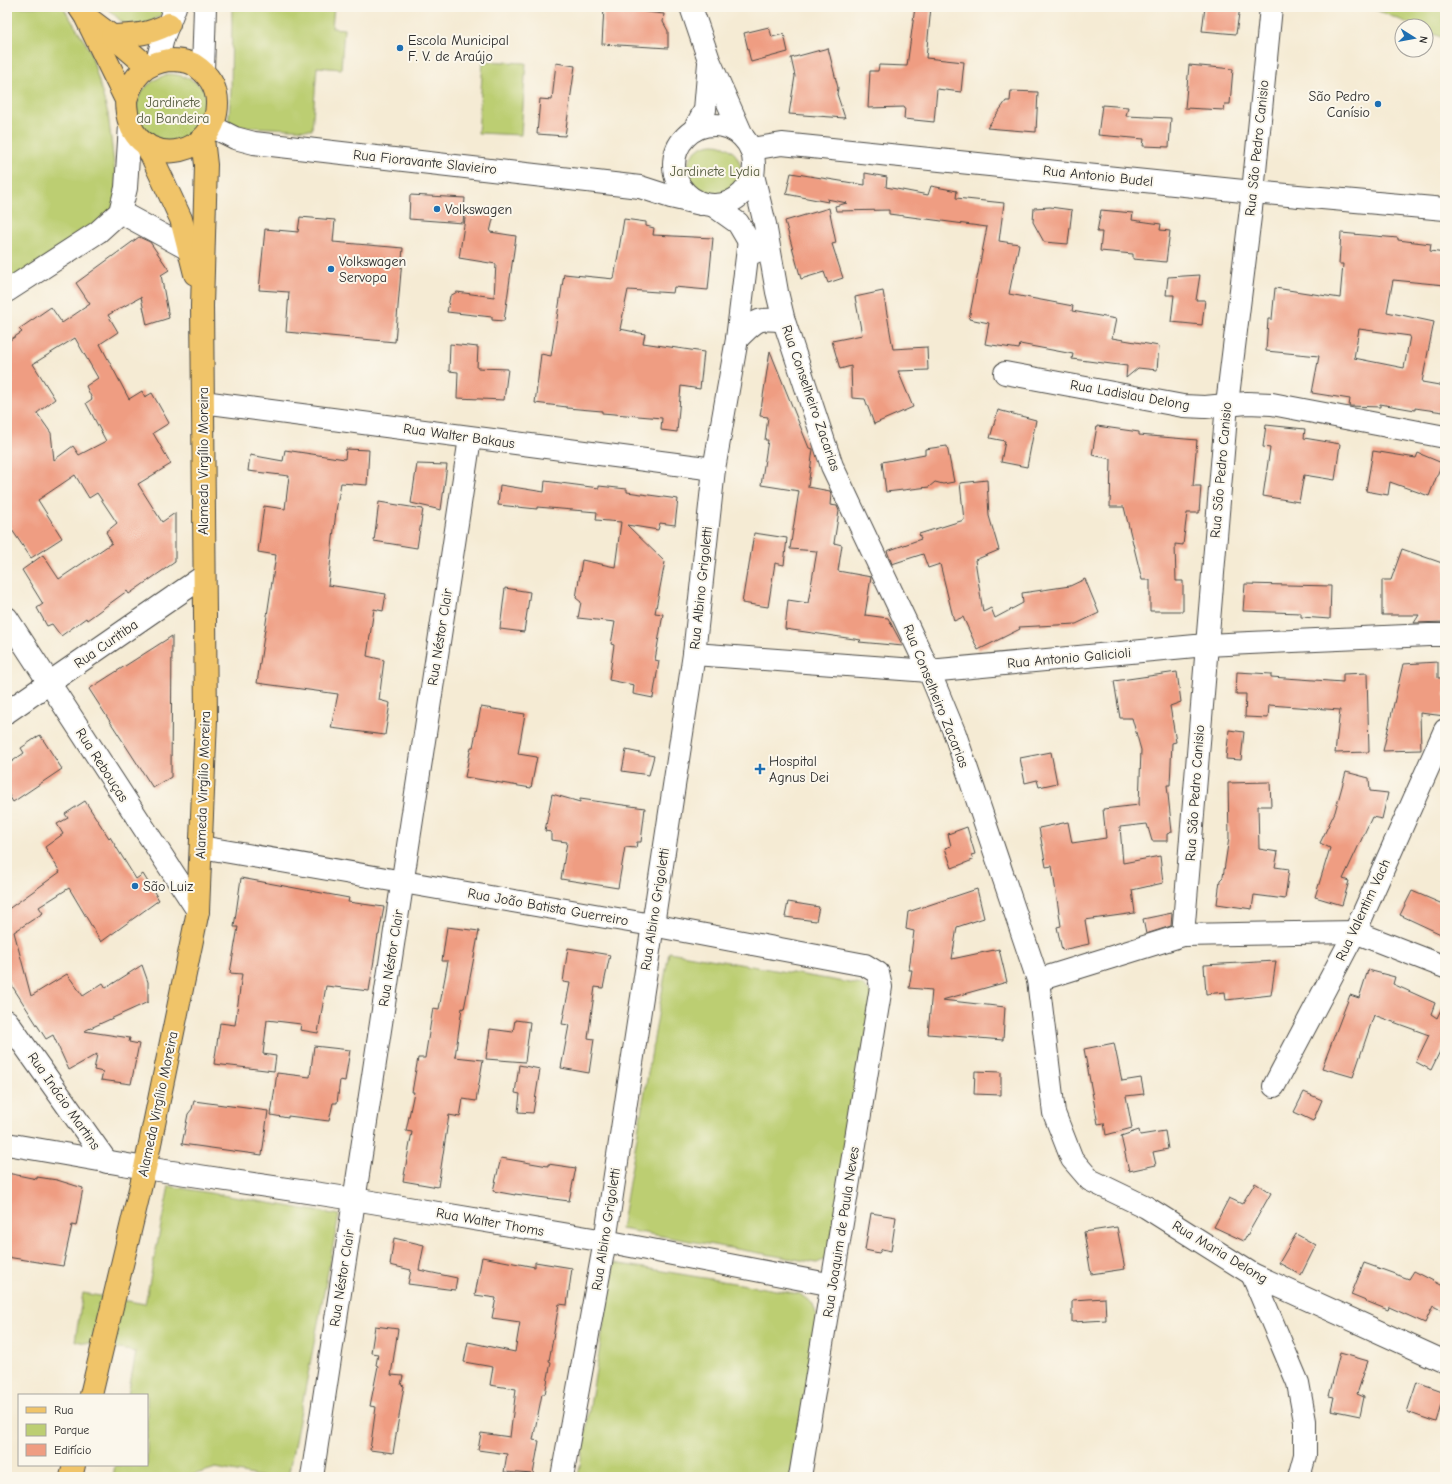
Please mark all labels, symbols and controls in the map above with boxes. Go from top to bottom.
north arrow [1394,18,1434,58]
place label: Escola Municipal F. V. de Araújo [408,32,509,65]
text: N [1416,35,1430,45]
marker: Escola Municipal F. V. de Araújo [395,43,405,53]
street label: Rua São Pedro Canisio [1241,79,1273,217]
place label: São Pedro Canísio [1309,88,1370,121]
park label: Jardinete da Bandeira [136,94,210,127]
marker: São Pedro Canísio [1373,99,1383,109]
street label: Rua Fioravante Slavieiro [352,146,498,178]
street label: Rua Antonio Budel [1042,162,1154,190]
park label: Jardinete Lydia [670,163,760,180]
place label: Volkswagen [445,201,512,218]
marker: Volkswagen [432,204,442,214]
place label: Volkswagen Servopa [339,253,406,286]
marker: Volkswagen Servopa [326,264,336,274]
street label: Rua Conselheiro Zacarias [778,323,844,473]
street label: Rua Ladislau Delong [1069,376,1191,414]
street label: Alameda Virgílio Moreira [195,387,212,535]
street label: Rua São Pedro Canisio [1207,401,1235,539]
street label: Rua Walter Bakaus [402,420,516,452]
street label: Rua Albino Grigoletti [686,525,716,651]
street label: Rua Néstor Clair [424,587,456,687]
street label: Rua Curitiba [71,616,141,672]
street label: Rua Conselheiro Zacarias [899,622,973,770]
street label: Rua Antonio Galicioli [1006,644,1132,672]
street label: Alameda Virgílio Moreira [192,711,214,859]
street label: Rua São Pedro Canisio [1182,724,1208,862]
street label: Rua Rebouças [72,725,132,805]
place label: Hospital Agnus Dei [769,753,829,786]
marker: Hospital Agnus Dei [754,763,766,775]
street label: Rua Albino Grigoletti [637,846,673,972]
street label: Rua Valentim Vach [1332,856,1394,964]
place label: São Luiz [143,878,193,895]
marker: São Luiz [130,881,140,891]
street label: Rua João Batista Guerreiro [466,884,630,930]
street label: Rua Néstor Clair [375,908,407,1008]
street label: Alameda Virgílio Moreira [134,1030,182,1178]
street label: Rua Inácio Martins [24,1049,104,1153]
street label: Rua Joaquim de Paula Neves [819,1145,863,1319]
street label: Rua Albino Grigoletti [588,1166,624,1292]
street label: Rua Walter Thoms [435,1204,545,1240]
street label: Rua Maria Delong [1169,1217,1271,1287]
street label: Rua Néstor Clair [326,1228,358,1328]
legend [18,1394,148,1466]
text: Rua [54,1403,73,1417]
text: Parque [54,1423,89,1437]
text: Edifício [54,1443,91,1457]

